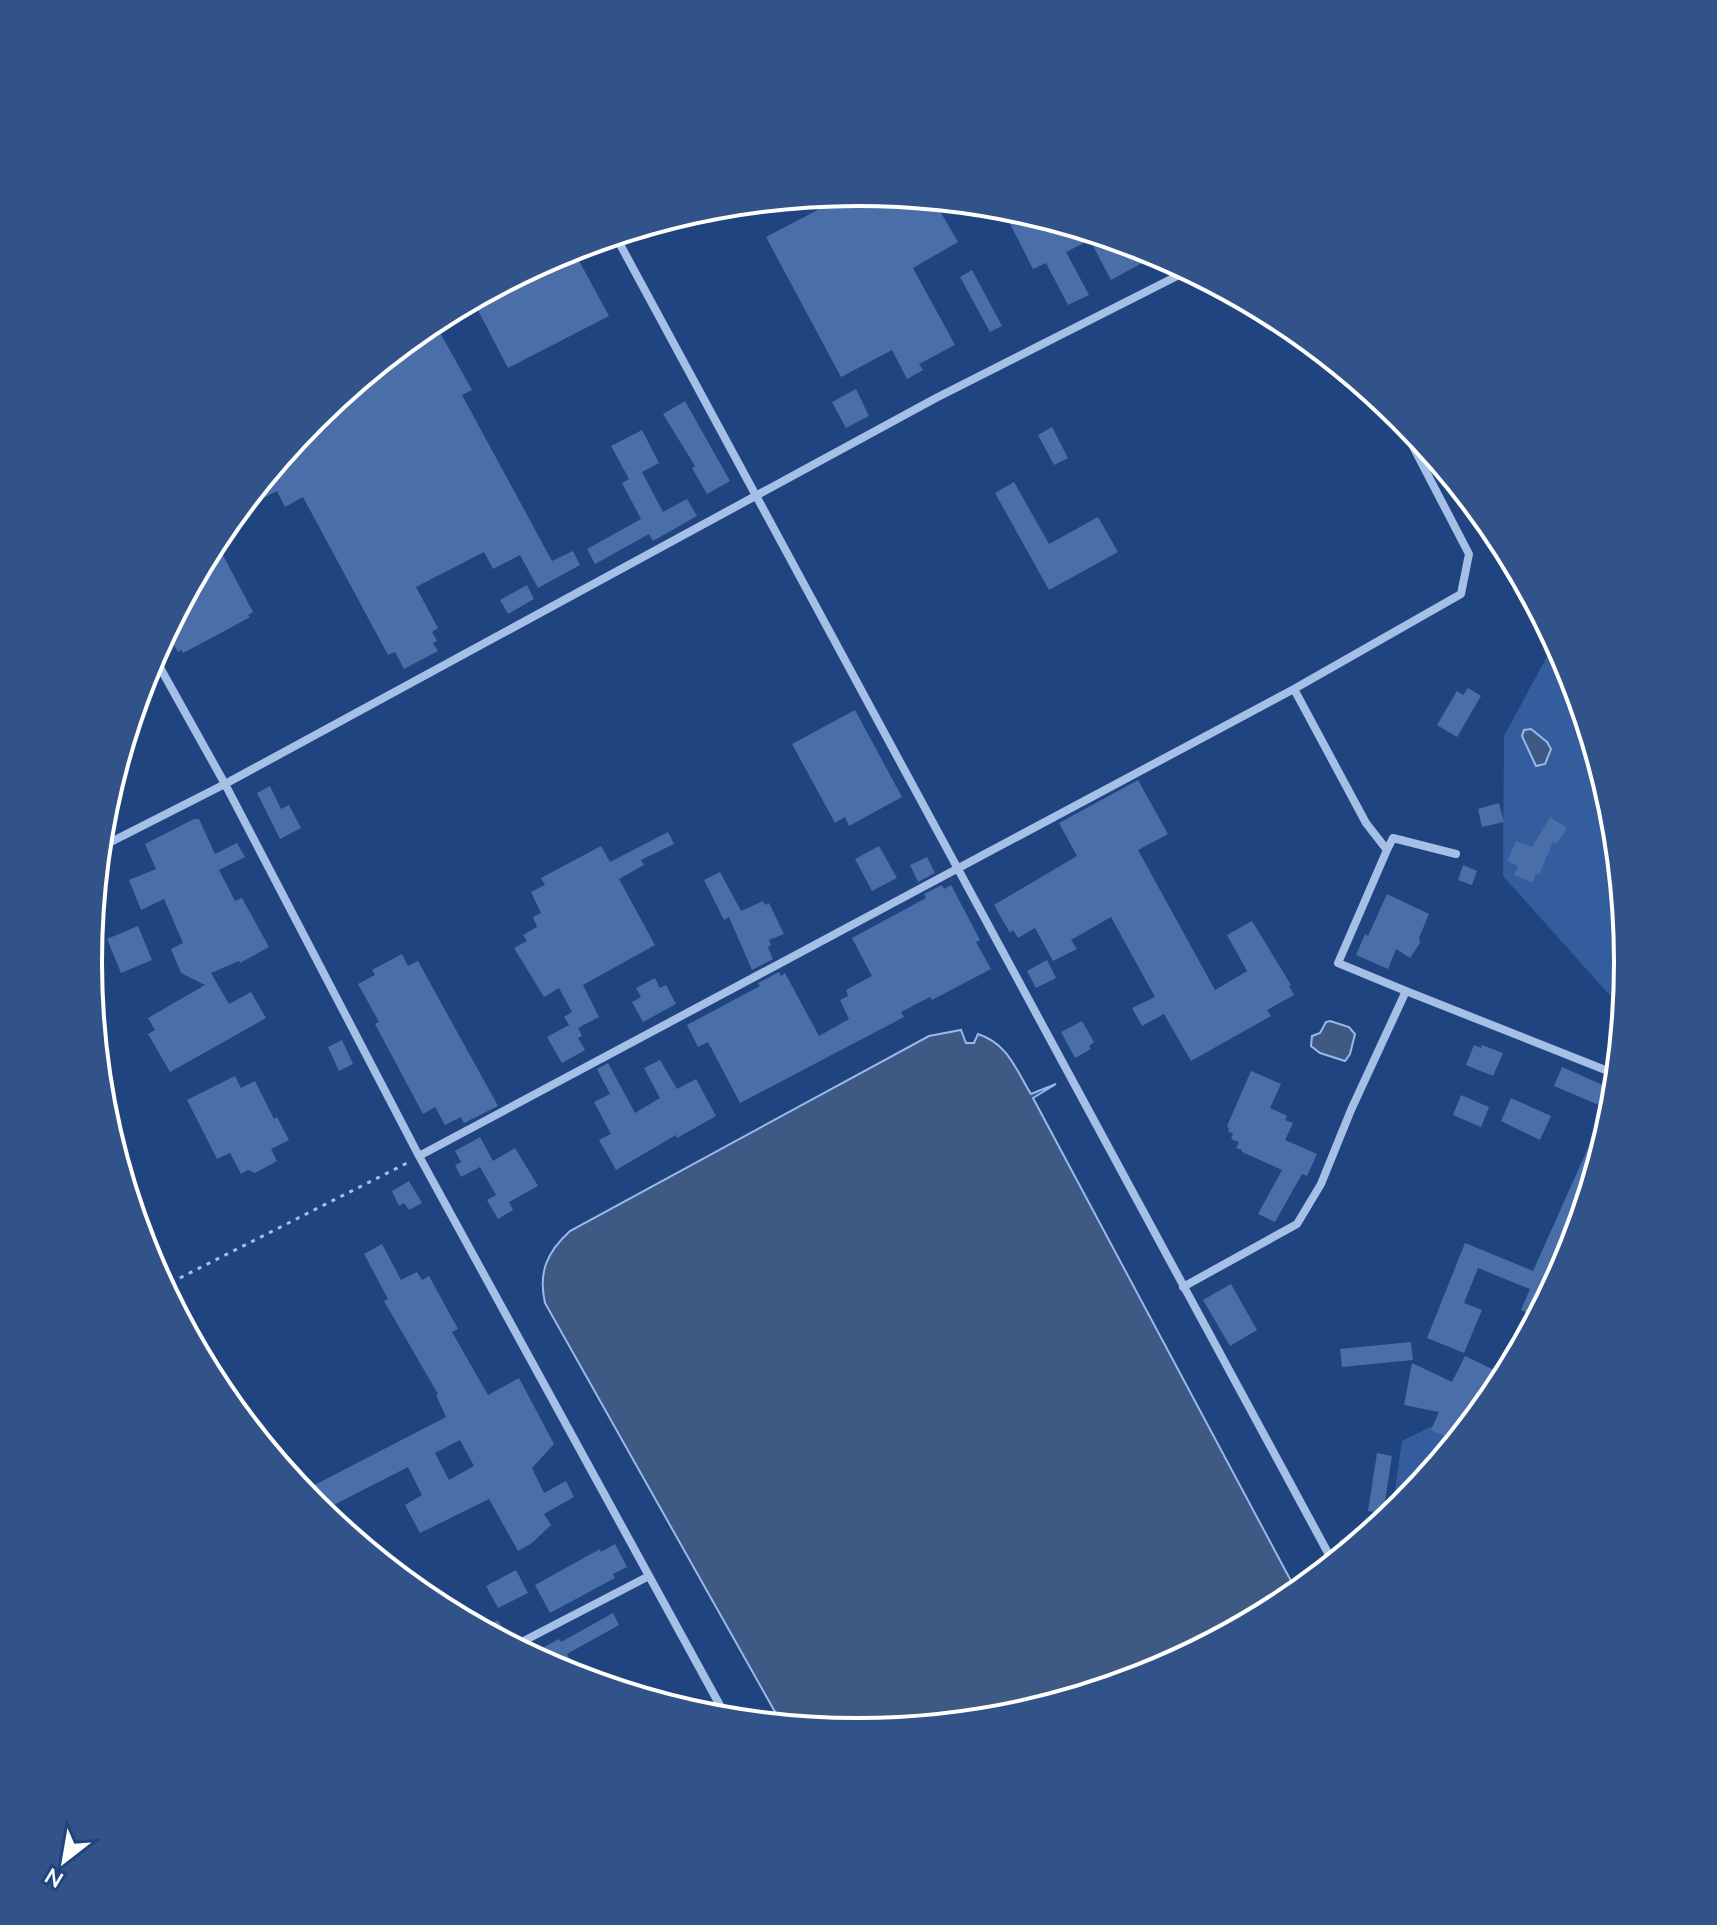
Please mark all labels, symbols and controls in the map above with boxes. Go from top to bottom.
north arrow [24,1821,104,1901]
text: N [39,1860,69,1894]

